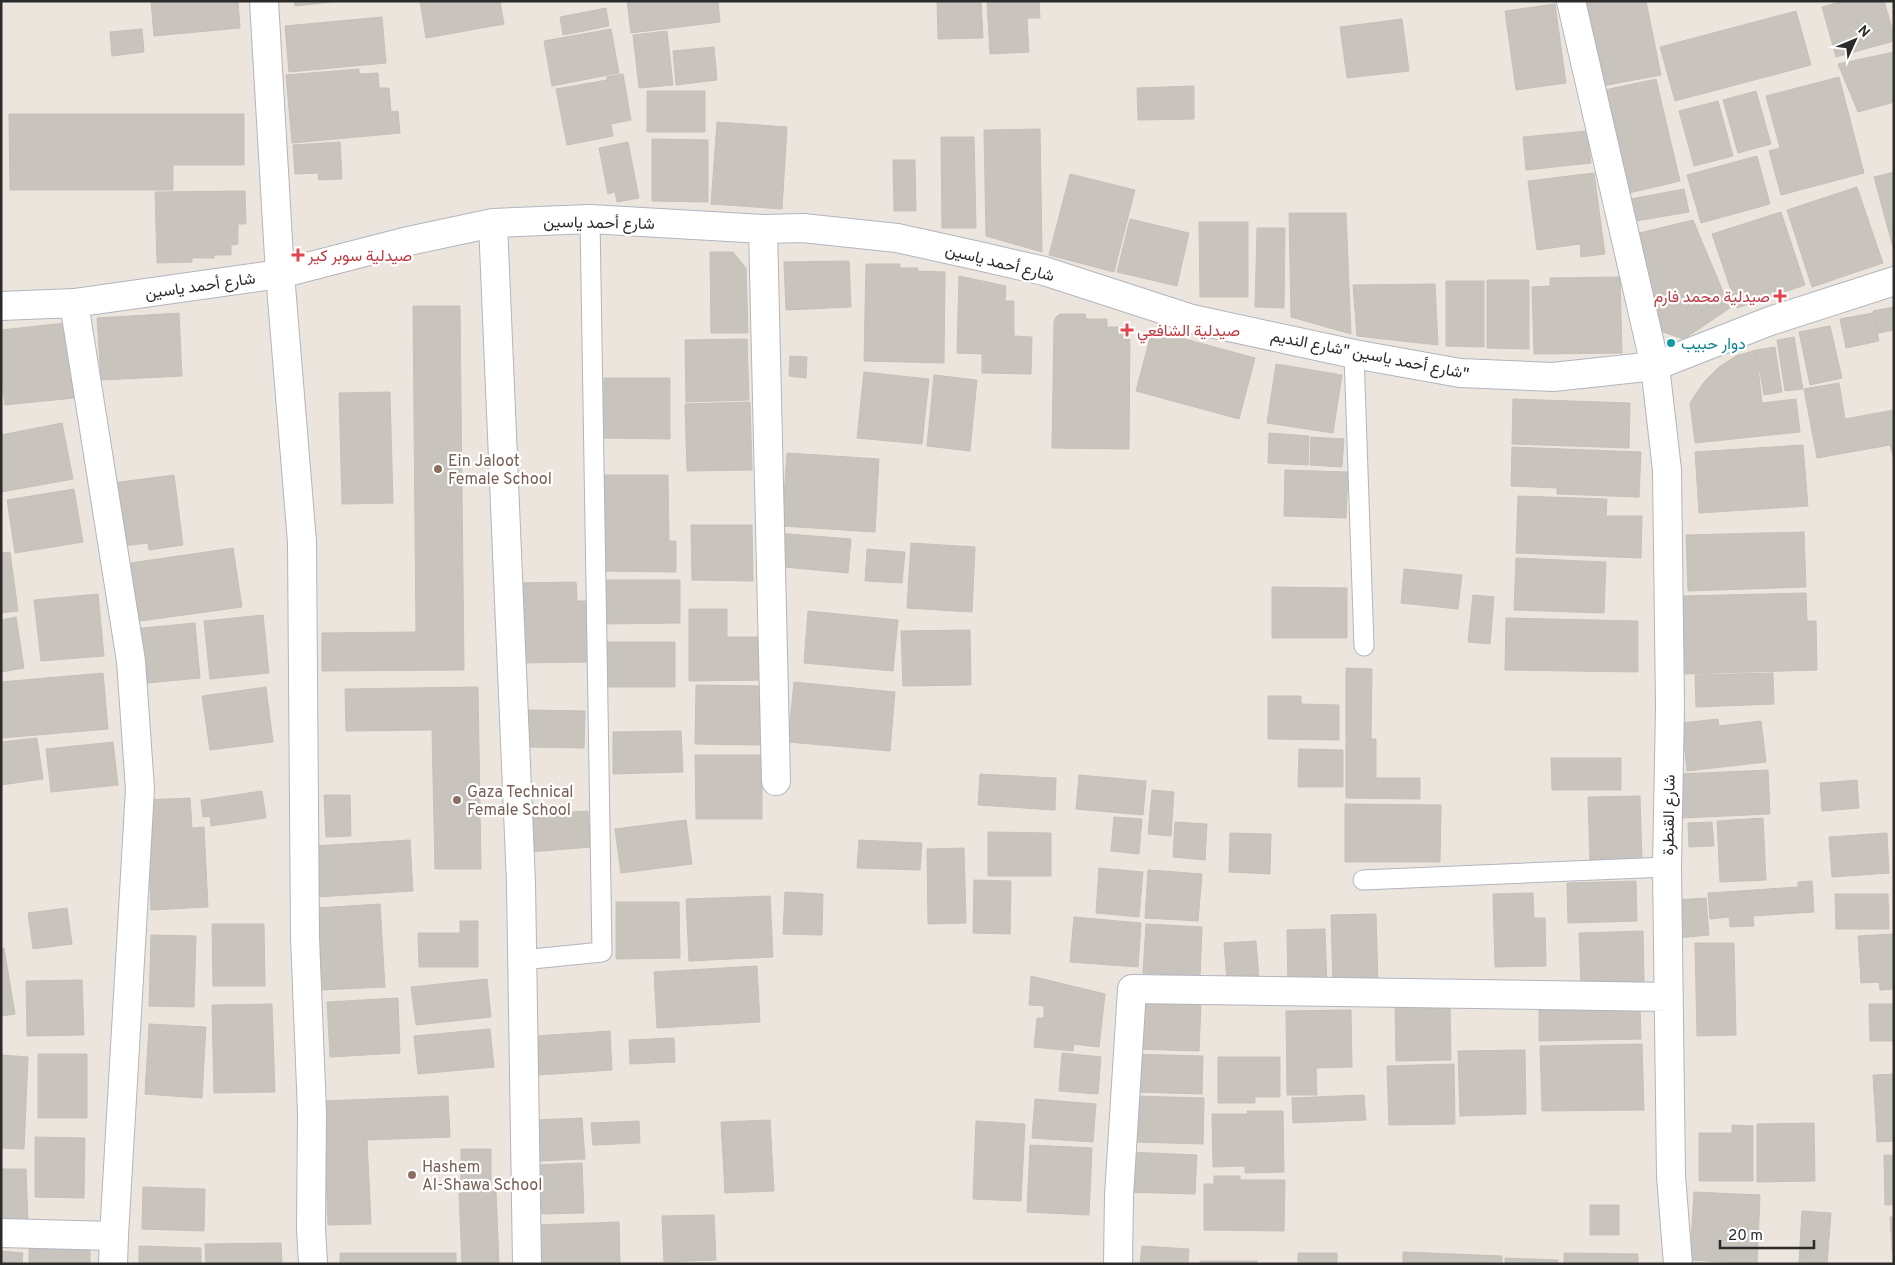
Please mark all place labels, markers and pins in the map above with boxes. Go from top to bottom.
place label: صيدلية سوبر كير [307,247,412,267]
marker: صيدلية سوبر كير [292,249,304,261]
place label: صيدلية محمد فارم [1654,288,1770,308]
marker: صيدلية محمد فارم [1774,290,1786,302]
place label: صيدلية الشافعي [1137,322,1240,344]
marker: صيدلية الشافعي [1121,324,1133,336]
place label: دوار حبيب [1681,335,1746,355]
marker: دوار حبيب [1665,337,1677,349]
place label: Ein Jaloot Female School [448,452,552,490]
marker: Ein Jaloot Female School [432,463,444,475]
place label: Gaza Technical Female School [467,783,574,821]
marker: Gaza Technical Female School [451,794,463,806]
place label: Hashem Al-Shawa School [422,1158,542,1196]
marker: Hashem Al-Shawa School [406,1169,418,1181]

